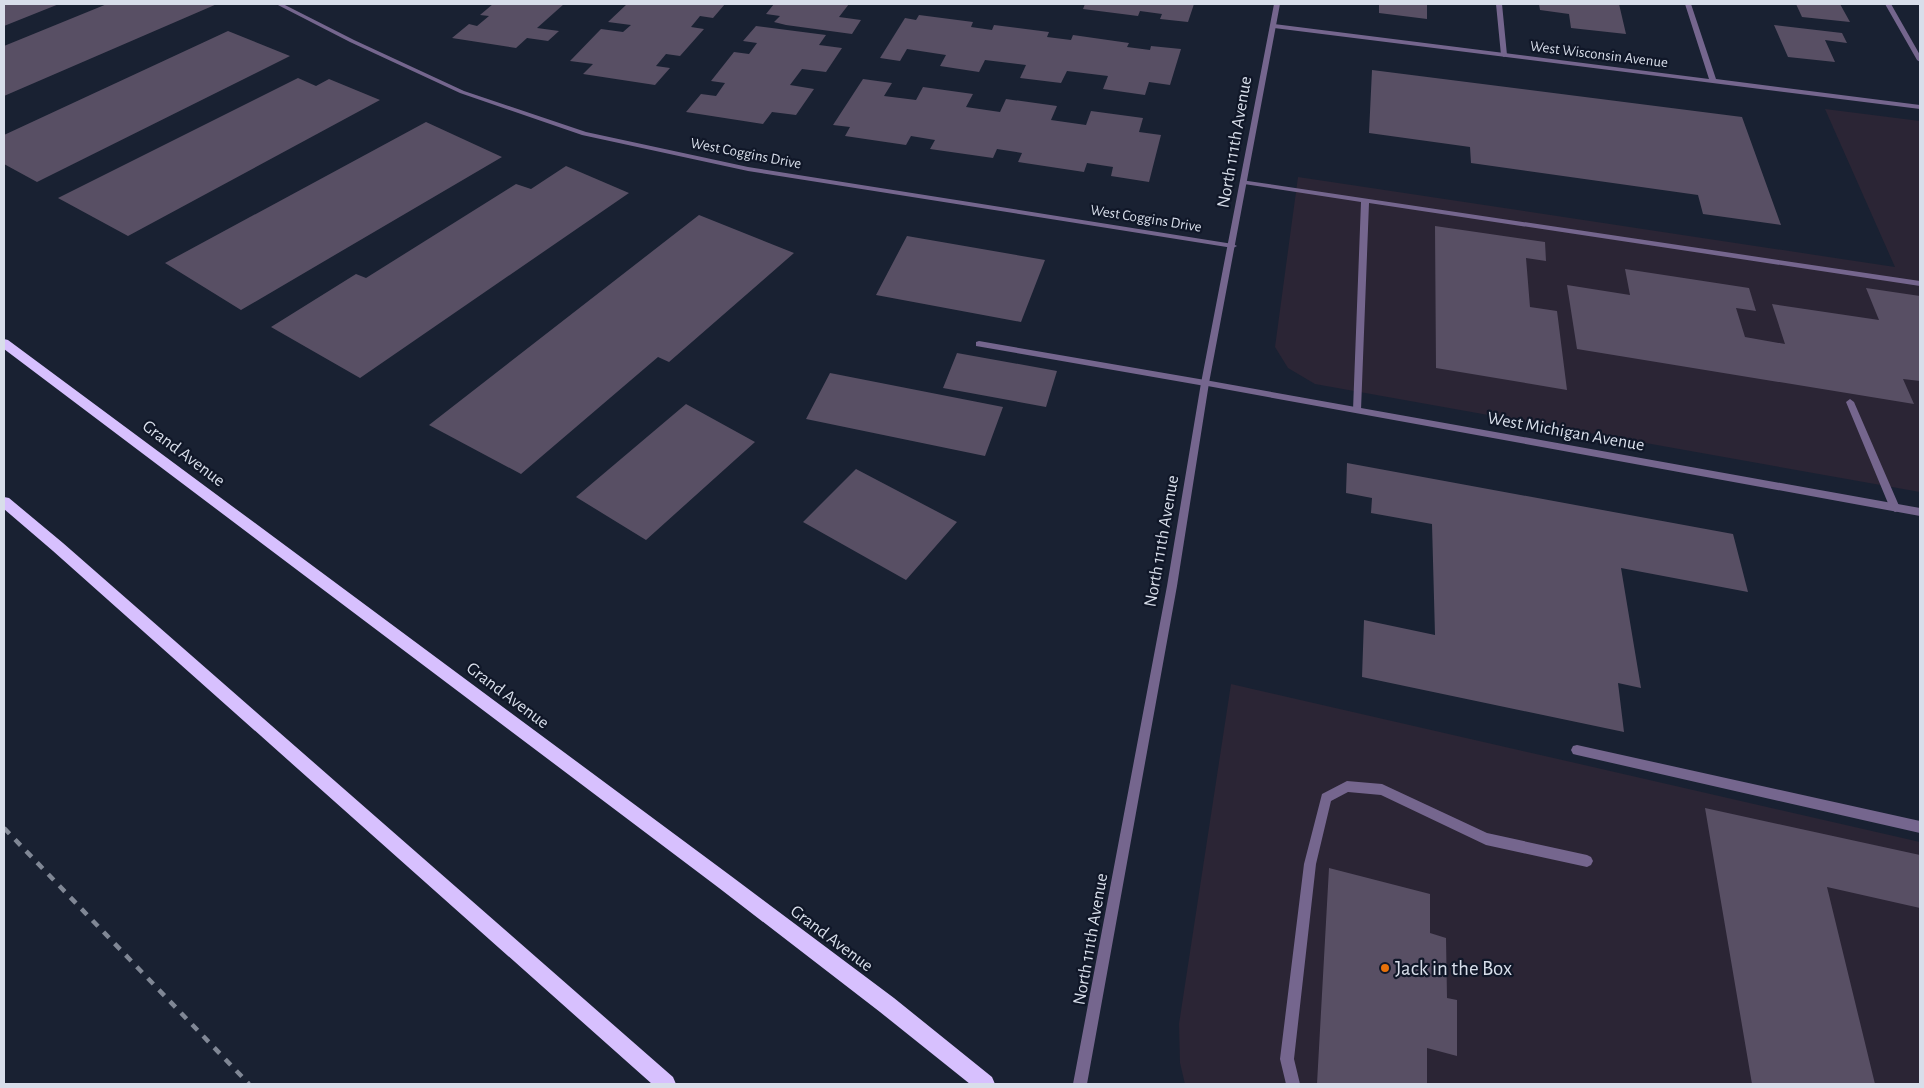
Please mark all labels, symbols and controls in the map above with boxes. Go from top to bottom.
street label: West Wisconsin Avenue [1529,39,1669,70]
street label: North 111th Avenue [1215,75,1255,210]
street label: West Coggins Drive [689,135,803,172]
street label: West Coggins Drive [1089,202,1203,235]
street label: West Michigan Avenue [1486,409,1646,455]
street label: Grand Avenue [139,417,228,491]
street label: North 111th Avenue [1142,474,1182,609]
street label: Grand Avenue [463,659,552,733]
street label: North 111th Avenue [1071,872,1111,1007]
street label: Grand Avenue [787,902,876,976]
place label: Jack in the Box [1395,958,1512,979]
marker: Jack in the Box [1379,962,1391,974]

